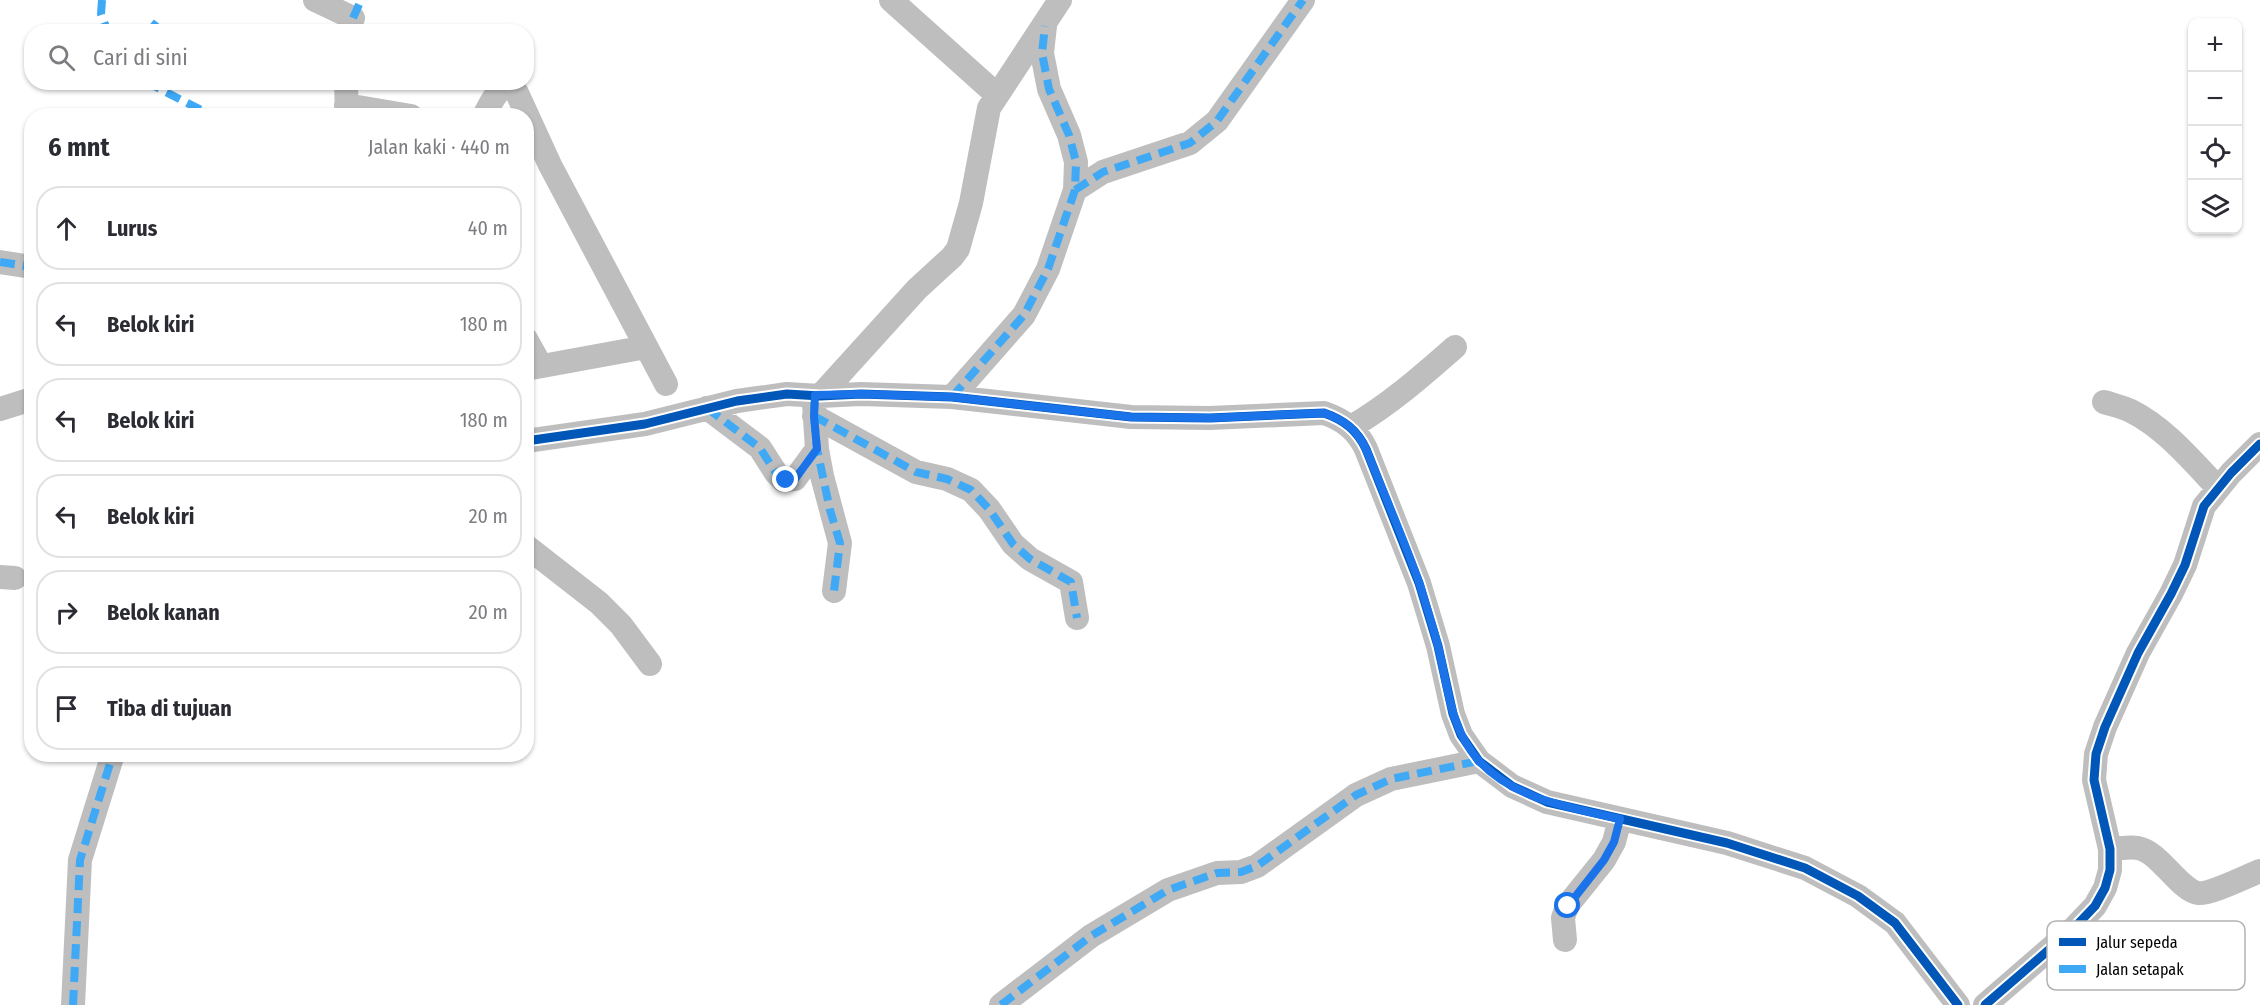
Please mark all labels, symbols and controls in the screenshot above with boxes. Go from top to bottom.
map controls [2188,18,2242,234]
button: + [2188,18,2242,72]
search box [24,24,534,90]
icon: search [45,41,78,74]
text: Cari di sini [93,44,188,71]
button: − [2188,72,2242,126]
button: locate [2188,126,2242,180]
text: 6 mnt [48,132,110,163]
text: Jalan kaki · 440 m [368,135,510,159]
button: layers [2188,180,2242,234]
icon: ahead [50,212,83,245]
text: Lurus [107,215,157,242]
text: 40 m [468,216,508,240]
icon: left [50,308,83,341]
text: Belok kiri [107,311,195,338]
text: 180 m [460,312,508,336]
icon: left [50,404,83,437]
text: Belok kiri [107,407,195,434]
text: 180 m [460,408,508,432]
route end [772,466,798,492]
icon: left [50,500,83,533]
text: Belok kiri [107,503,195,530]
text: 20 m [469,504,508,528]
icon: right [50,596,83,629]
text: Belok kanan [107,599,220,626]
text: 20 m [469,600,508,624]
icon: arrive [50,692,83,725]
text: Tiba di tujuan [107,695,232,722]
route start [1554,892,1580,918]
legend [2047,921,2245,990]
text: Jalur sepeda [2096,933,2178,952]
text: Jalan setapak [2096,960,2184,979]

